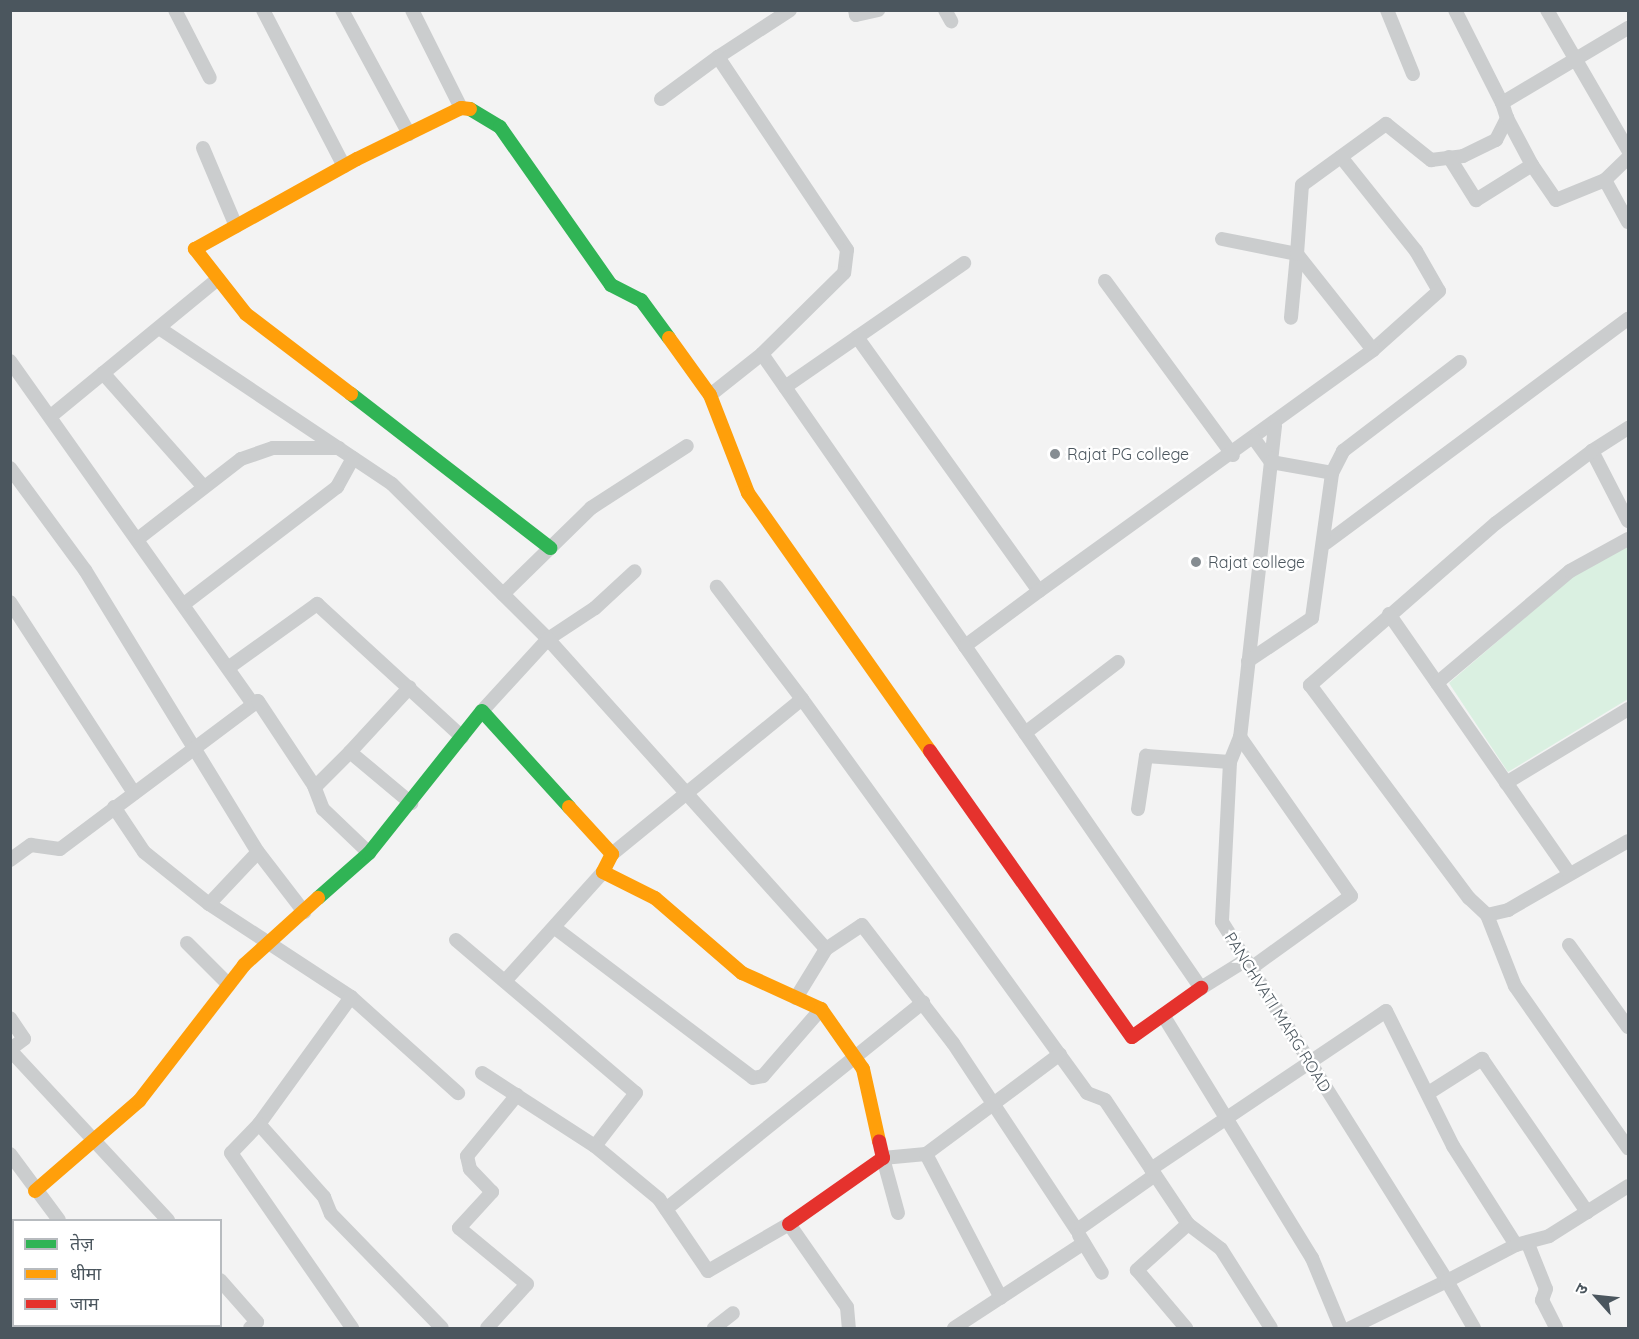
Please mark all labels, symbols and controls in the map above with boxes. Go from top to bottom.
place label: Rajat PG college [1067,444,1189,464]
marker: Rajat PG college [1048,447,1062,461]
place label: Rajat college [1208,552,1305,572]
marker: Rajat college [1189,555,1203,569]
street label: PANCHVATI MARG ROAD [1221,929,1335,1095]
legend [12,1219,222,1327]
text: तेज़ [70,1232,94,1255]
text: धीमा [70,1262,101,1285]
north arrow [1567,1267,1627,1327]
text: उ [1570,1280,1592,1298]
text: जाम [70,1292,99,1315]

